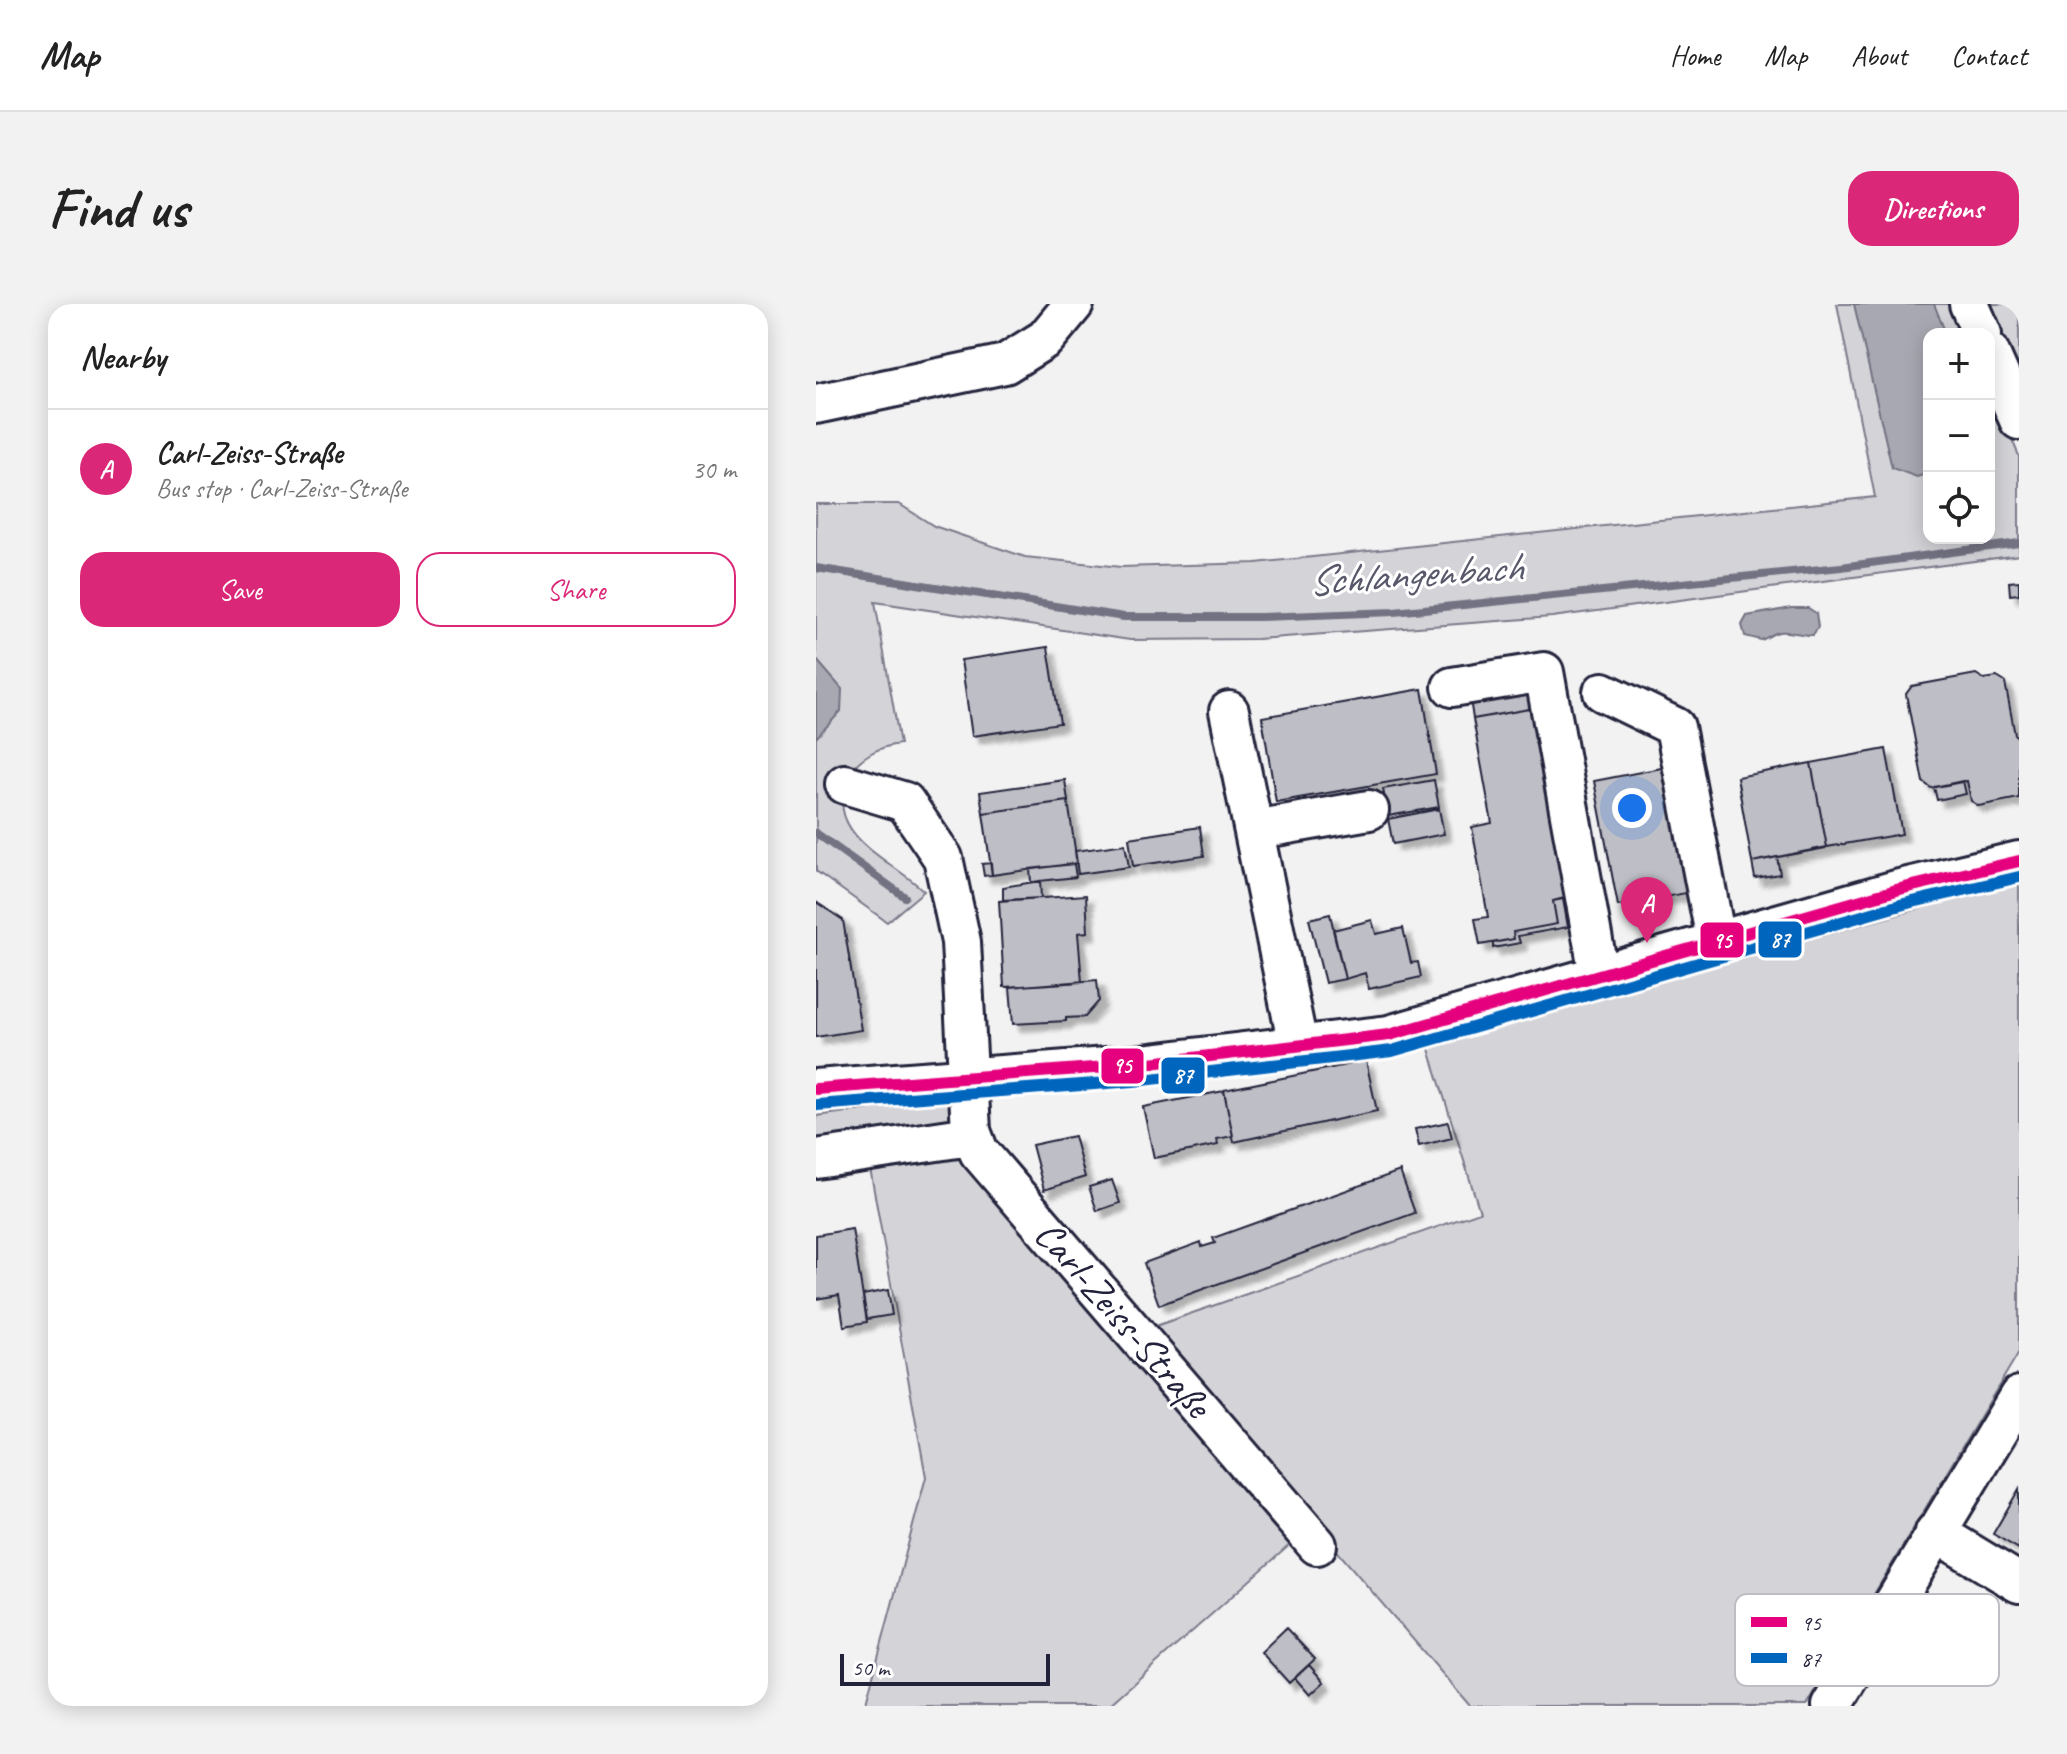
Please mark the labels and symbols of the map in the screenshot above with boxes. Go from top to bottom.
water label: Schlangenbach [1306,540,1527,608]
your location [1612,788,1652,828]
pin: A [1621,877,1673,943]
line badge: 87 [1757,920,1803,959]
line badge: 95 [1699,921,1745,959]
text: 87 [1770,926,1792,954]
text: 95 [1712,927,1734,955]
line badge: 95 [1100,1047,1145,1085]
text: 95 [1112,1052,1134,1080]
line badge: 87 [1160,1056,1206,1095]
text: 87 [1173,1062,1195,1090]
street label: Carl-Zeiss-Straße [1024,1210,1224,1430]
legend [1735,1594,1999,1686]
text: 95 [1801,1609,1822,1637]
text: 87 [1801,1645,1822,1673]
scale bar [840,1650,1050,1686]

